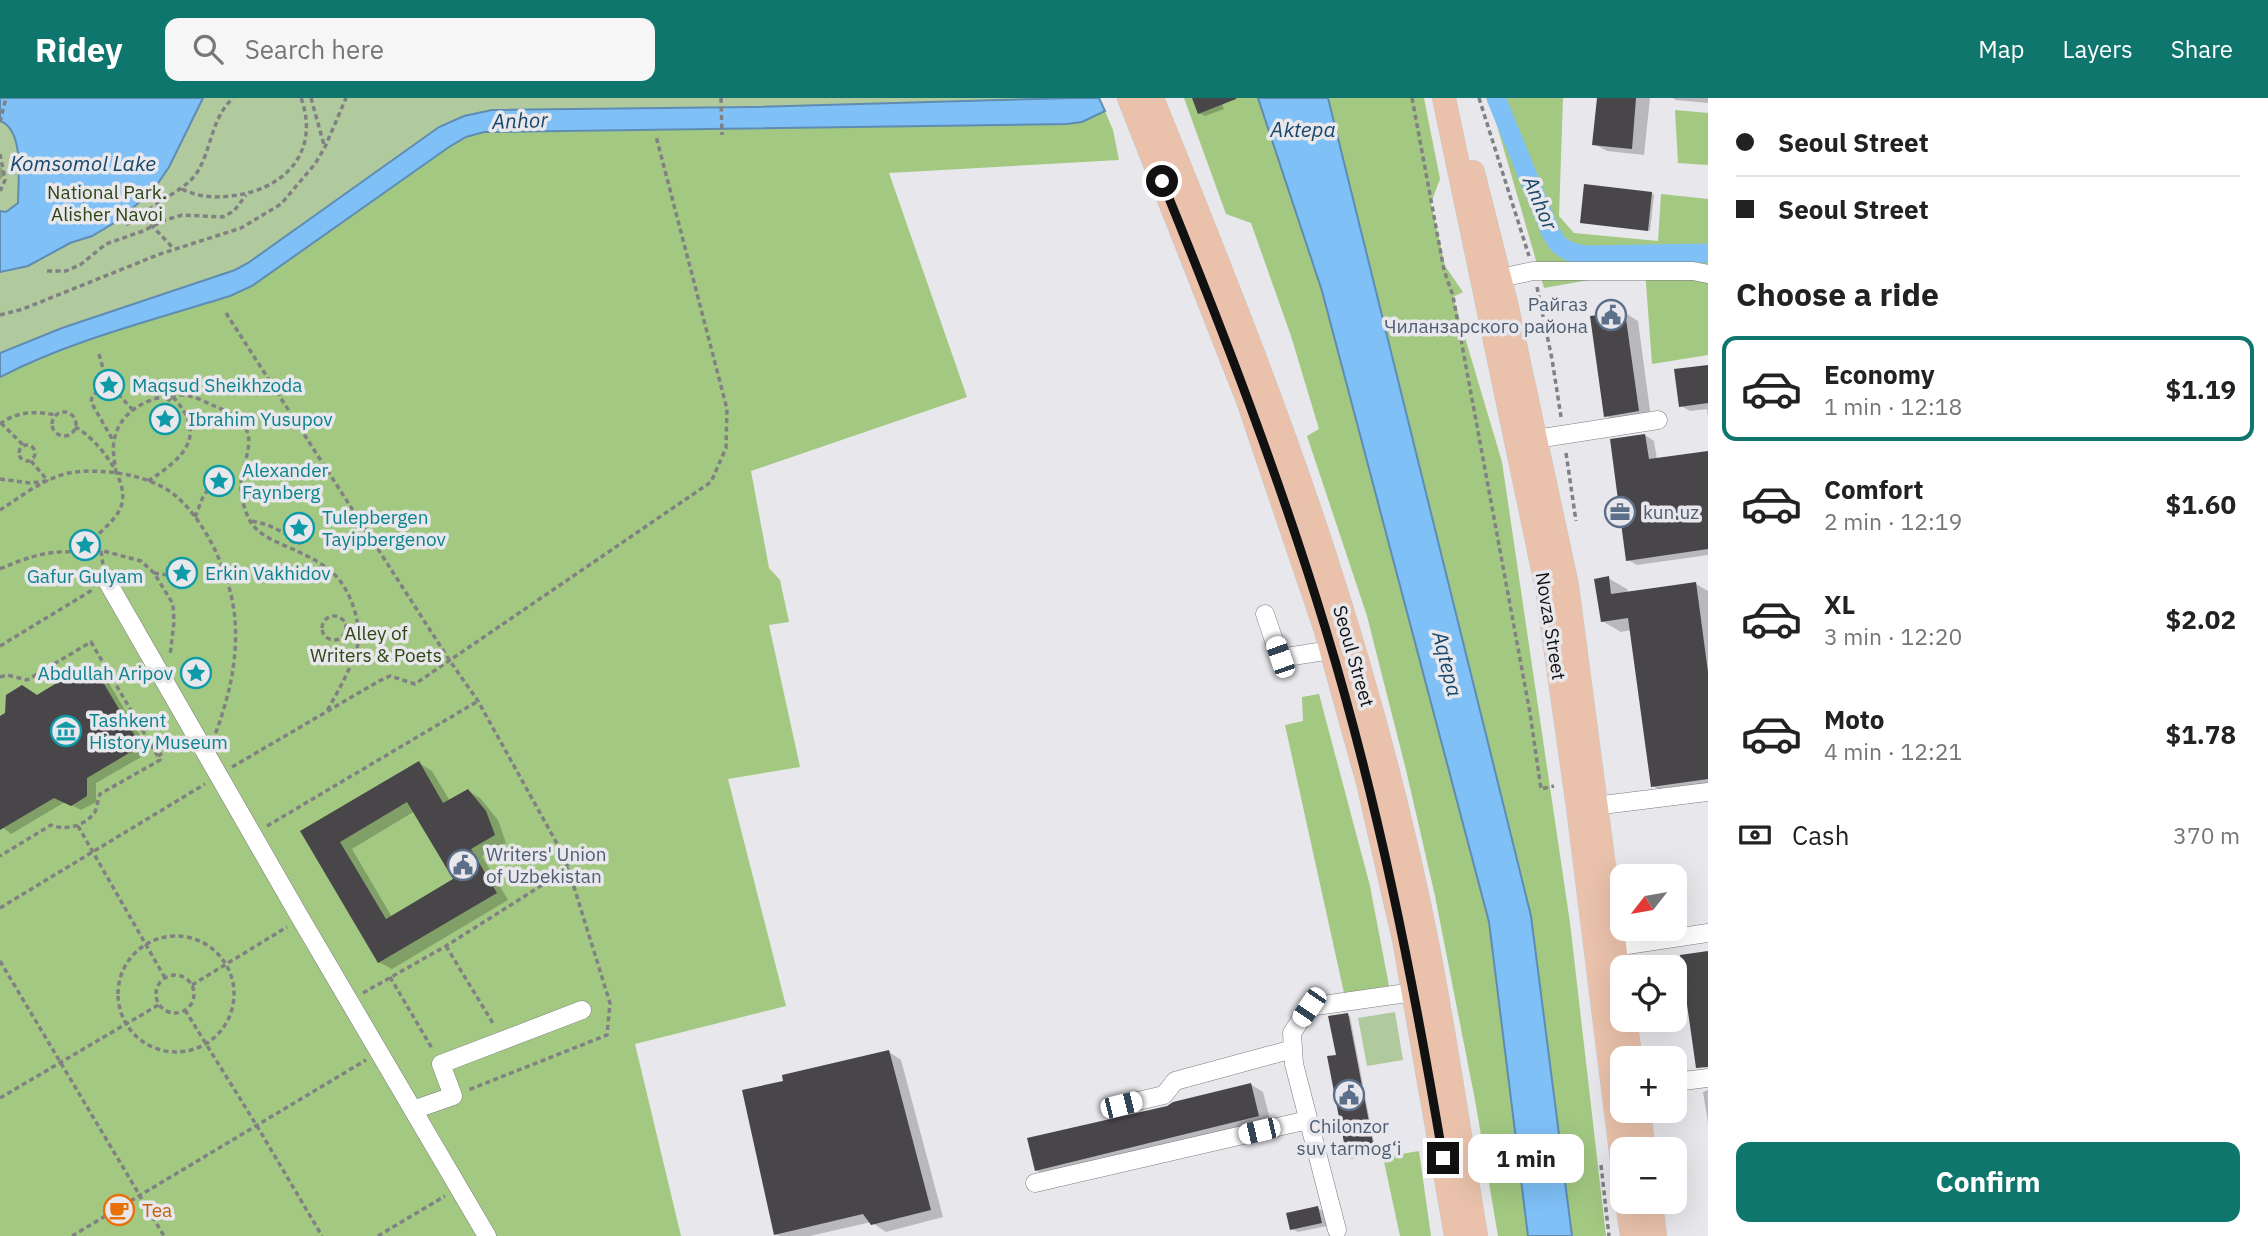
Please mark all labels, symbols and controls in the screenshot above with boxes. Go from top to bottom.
search box [165,18,655,81]
text: Ridey [35,28,123,71]
icon: search [189,30,227,68]
text: Search here [245,32,384,66]
text: Map [1978,33,2025,65]
text: Layers [2063,33,2133,65]
text: Share [2171,33,2233,65]
water label: Anhor [490,105,550,135]
water label: Aktepa [1269,115,1336,143]
text: Seoul Street [1778,125,1929,159]
water label: Komsomol Lake [10,149,156,177]
route start [1146,165,1178,197]
water label: Anhor [1517,170,1565,235]
park label: National Park. Alisher Navoi [47,180,167,226]
text: Seoul Street [1778,192,1929,226]
text: Choose a ride [1736,273,1939,315]
place label: Райгаз Чиланзарского района [1384,292,1588,338]
public building icon: Райгаз Чиланзарского района [1594,298,1628,332]
icon: car [1740,357,1803,420]
text: Economy [1824,357,1935,391]
place icon: Maqsud Sheikhzoda [92,368,126,402]
text: $1.19 [2166,372,2236,406]
place label: Maqsud Sheikhzoda [132,373,302,397]
text: 1 min · 12:18 [1824,391,1962,421]
place icon: Ibrahim Yusupov [148,402,182,436]
place label: Ibrahim Yusupov [188,407,333,431]
place label: Alexander Faynberg [242,458,329,504]
place icon: Alexander Faynberg [202,464,236,498]
icon: car [1740,472,1803,535]
text: Comfort [1824,472,1923,506]
text: $1.60 [2166,487,2236,521]
office icon: kun.uz [1603,495,1637,529]
place label: kun.uz [1643,500,1699,524]
place label: Tulepbergen Tayipbergenov [322,505,446,551]
text: 2 min · 12:19 [1824,506,1962,536]
place icon: Tulepbergen Tayipbergenov [282,511,316,545]
place icon: Gafur Gulyam [68,528,102,562]
place icon: Erkin Vakhidov [165,556,199,590]
place label: Erkin Vakhidov [205,561,331,585]
place label: Gafur Gulyam [27,564,143,588]
street label: Novza Street [1531,570,1571,682]
icon: car [1740,587,1803,650]
text: XL [1824,587,1855,621]
street label: Seoul Street [1328,602,1380,710]
text: $2.02 [2166,602,2236,636]
park label: Alley of Writers & Poets [310,621,442,667]
text: 3 min · 12:20 [1824,621,1962,651]
water label: Aqtepa [1426,627,1470,699]
car [1264,634,1297,680]
place icon: Abdullah Aripov [179,656,213,690]
place label: Abdullah Aripov [38,661,173,685]
icon: car [1740,702,1803,765]
text: Moto [1824,702,1884,736]
place label: Tashkent History Museum [89,708,228,754]
museum icon: Tashkent History Museum [49,714,83,748]
text: $1.78 [2166,717,2236,751]
text: 4 min · 12:21 [1824,736,1962,766]
icon: cash [1736,816,1774,854]
text: Cash [1792,818,1849,852]
text: 370 m [2173,820,2240,850]
place label: Writers' Union of Uzbekistan [486,842,606,888]
public building icon: Writers' Union of Uzbekistan [446,848,480,882]
north arrow [1610,864,1687,942]
map controls [1610,864,1687,1214]
button: locate [1610,955,1687,1032]
car [1289,984,1330,1030]
button: + [1610,1046,1687,1123]
public building icon: Chilonzor suv tarmog‘i [1332,1078,1366,1112]
car [1099,1090,1144,1120]
place label: Chilonzor suv tarmog‘i [1296,1114,1402,1160]
car [1237,1116,1282,1146]
callout: 1 min [1468,1134,1583,1182]
button: − [1610,1137,1687,1214]
route end [1427,1142,1459,1174]
button: Confirm [1736,1142,2240,1222]
text: 1 min [1496,1143,1556,1173]
cafe icon: Tea [102,1193,136,1227]
place label: Tea [142,1198,172,1222]

